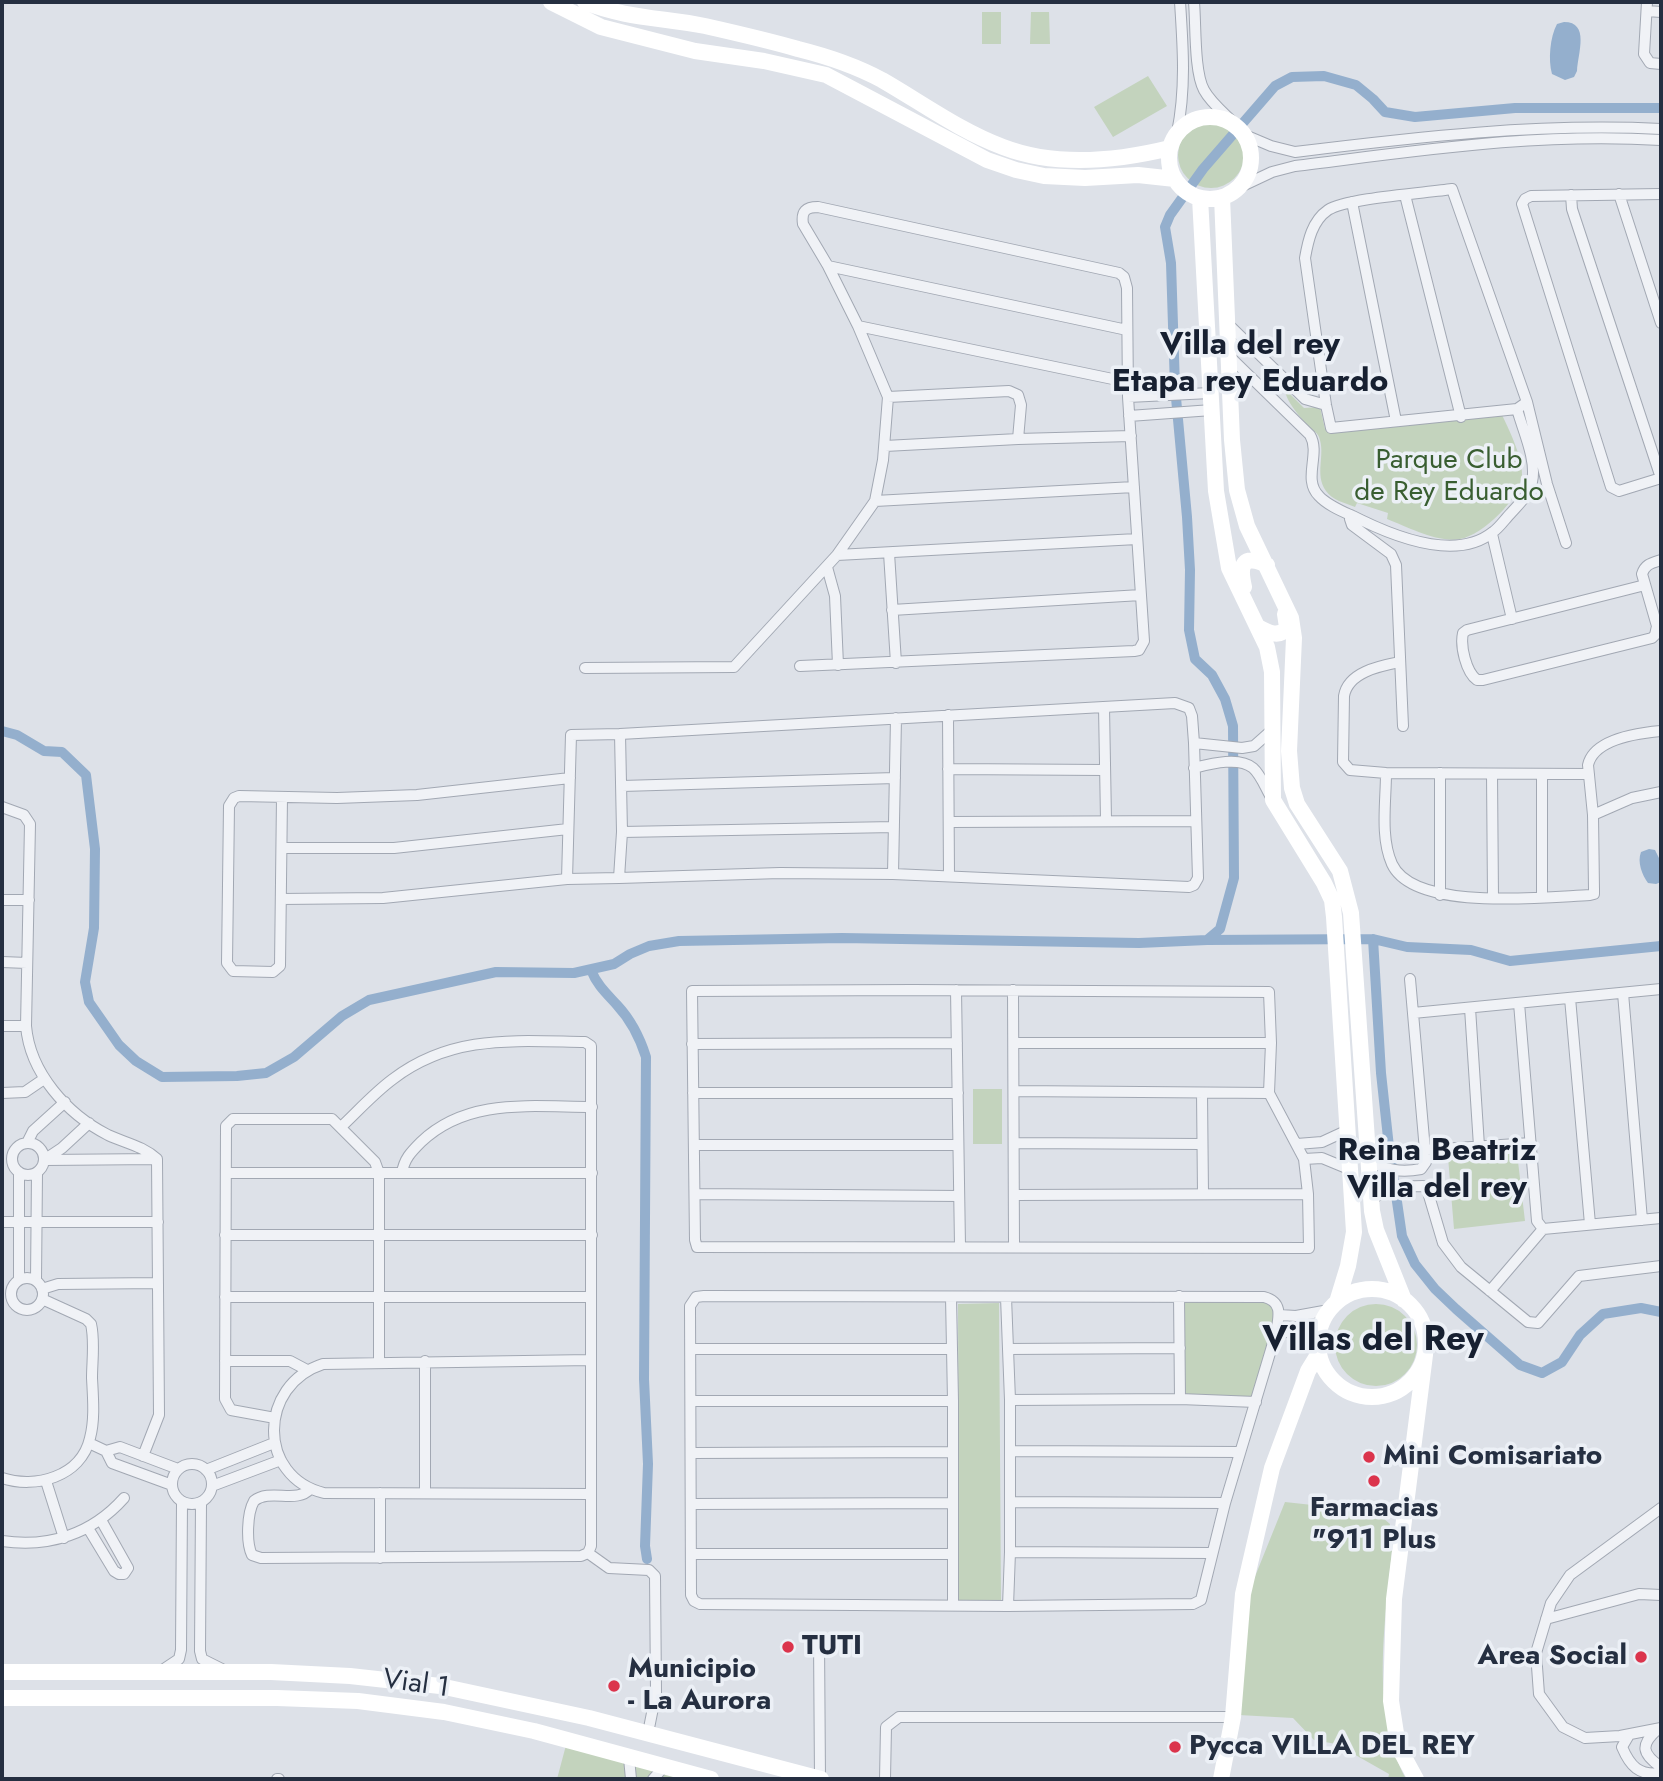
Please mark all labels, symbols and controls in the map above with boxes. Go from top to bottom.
district label: Villa del rey Etapa rey Eduardo [1112,327,1388,402]
park label: Parque Club de Rey Eduardo [1354,444,1544,510]
district label: Reina Beatriz Villa del rey [1338,1133,1536,1208]
district label: Villas del Rey [1262,1321,1484,1363]
place label: Mini Comisariato [1383,1440,1602,1474]
marker: Mini Comisariato [1361,1449,1377,1465]
marker: Farmacias "911 Plus [1366,1473,1382,1489]
place label: Farmacias "911 Plus [1310,1492,1438,1558]
place label: TUTI [802,1630,862,1664]
marker: TUTI [780,1639,796,1655]
place label: Area Social [1478,1640,1627,1674]
marker: Area Social [1633,1649,1649,1665]
place label: Municipio - La Aurora [628,1653,771,1719]
street label: Vial 1 [381,1664,451,1706]
marker: Municipio - La Aurora [606,1678,622,1694]
place label: Pycca VILLA DEL REY [1189,1730,1475,1764]
marker: Pycca VILLA DEL REY [1167,1739,1183,1755]

